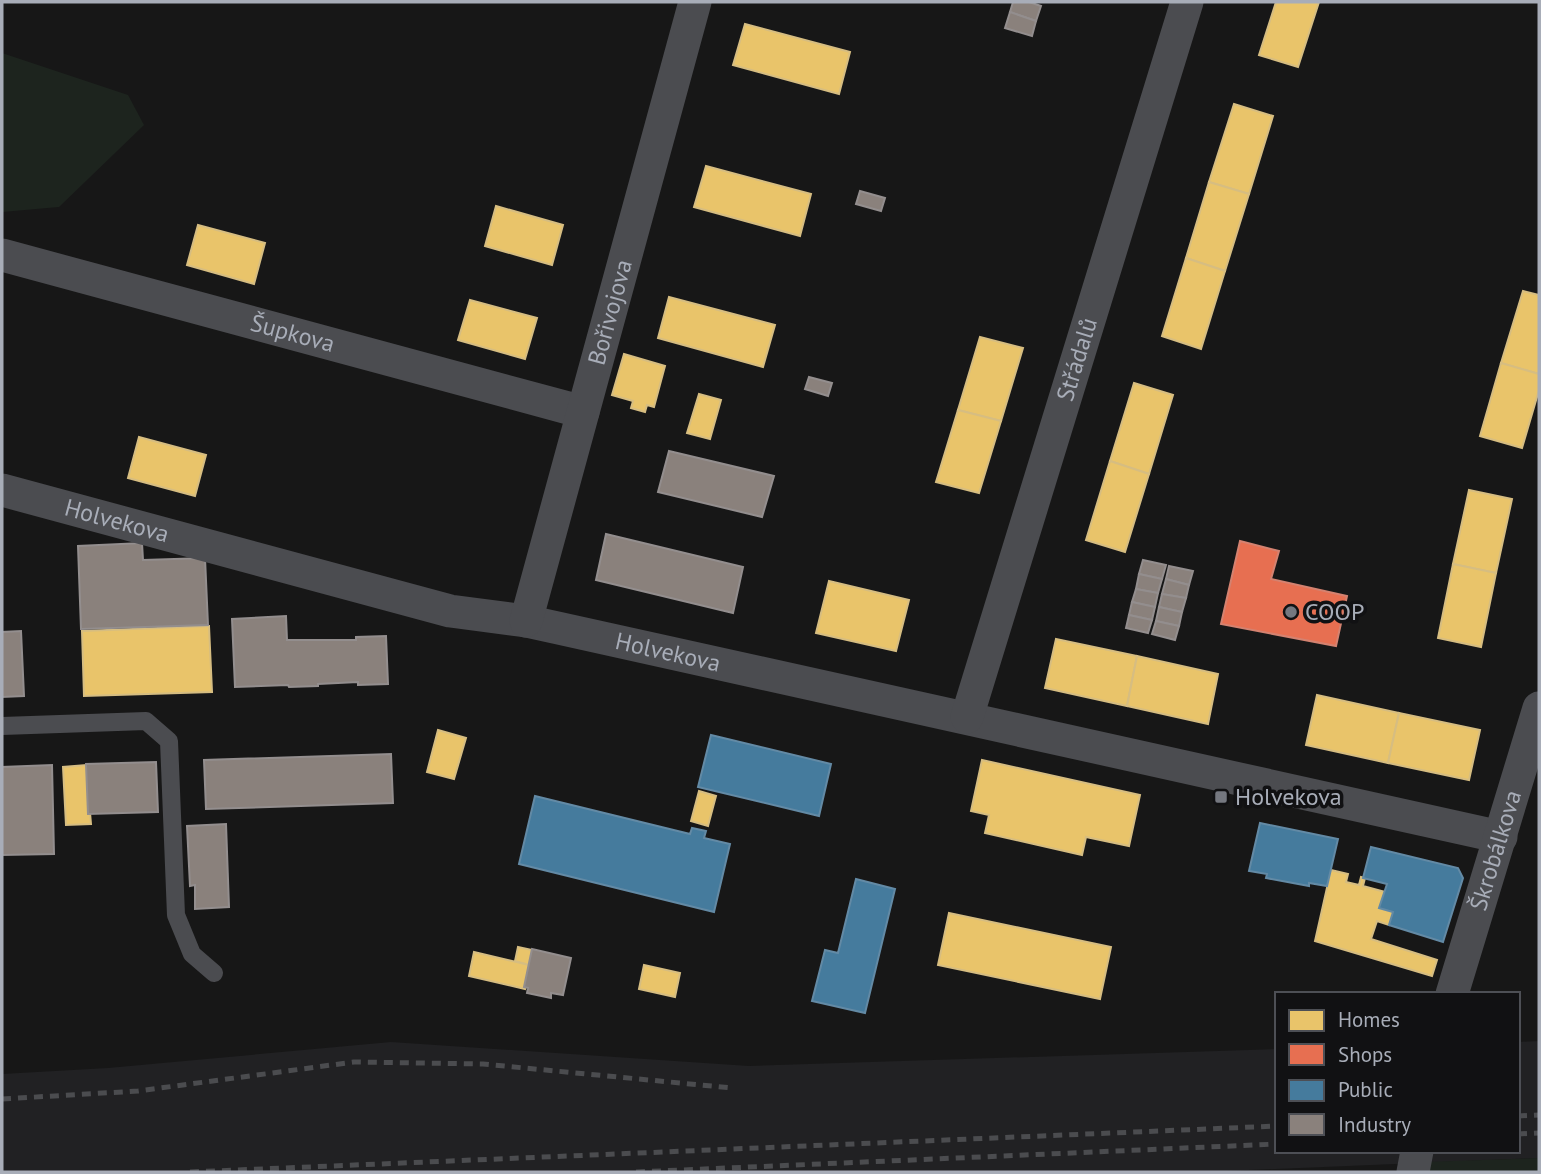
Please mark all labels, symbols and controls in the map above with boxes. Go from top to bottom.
street label: Bořivojova [581,256,639,368]
street label: Šupkova [247,307,338,359]
street label: Střádalů [1049,314,1104,405]
street label: Holvekova [61,492,173,549]
place label: COOP [1305,596,1364,627]
marker: COOP [1283,604,1299,620]
street label: Holvekova [612,625,723,679]
place label: Holvekova [1235,781,1342,812]
street label: Škrobálkova [1462,786,1528,914]
marker: Holvekova [1213,789,1229,805]
legend [1275,992,1520,1153]
text: Homes [1338,1006,1400,1033]
text: Shops [1338,1041,1392,1068]
text: Public [1338,1076,1393,1103]
text: Industry [1338,1111,1411,1138]

